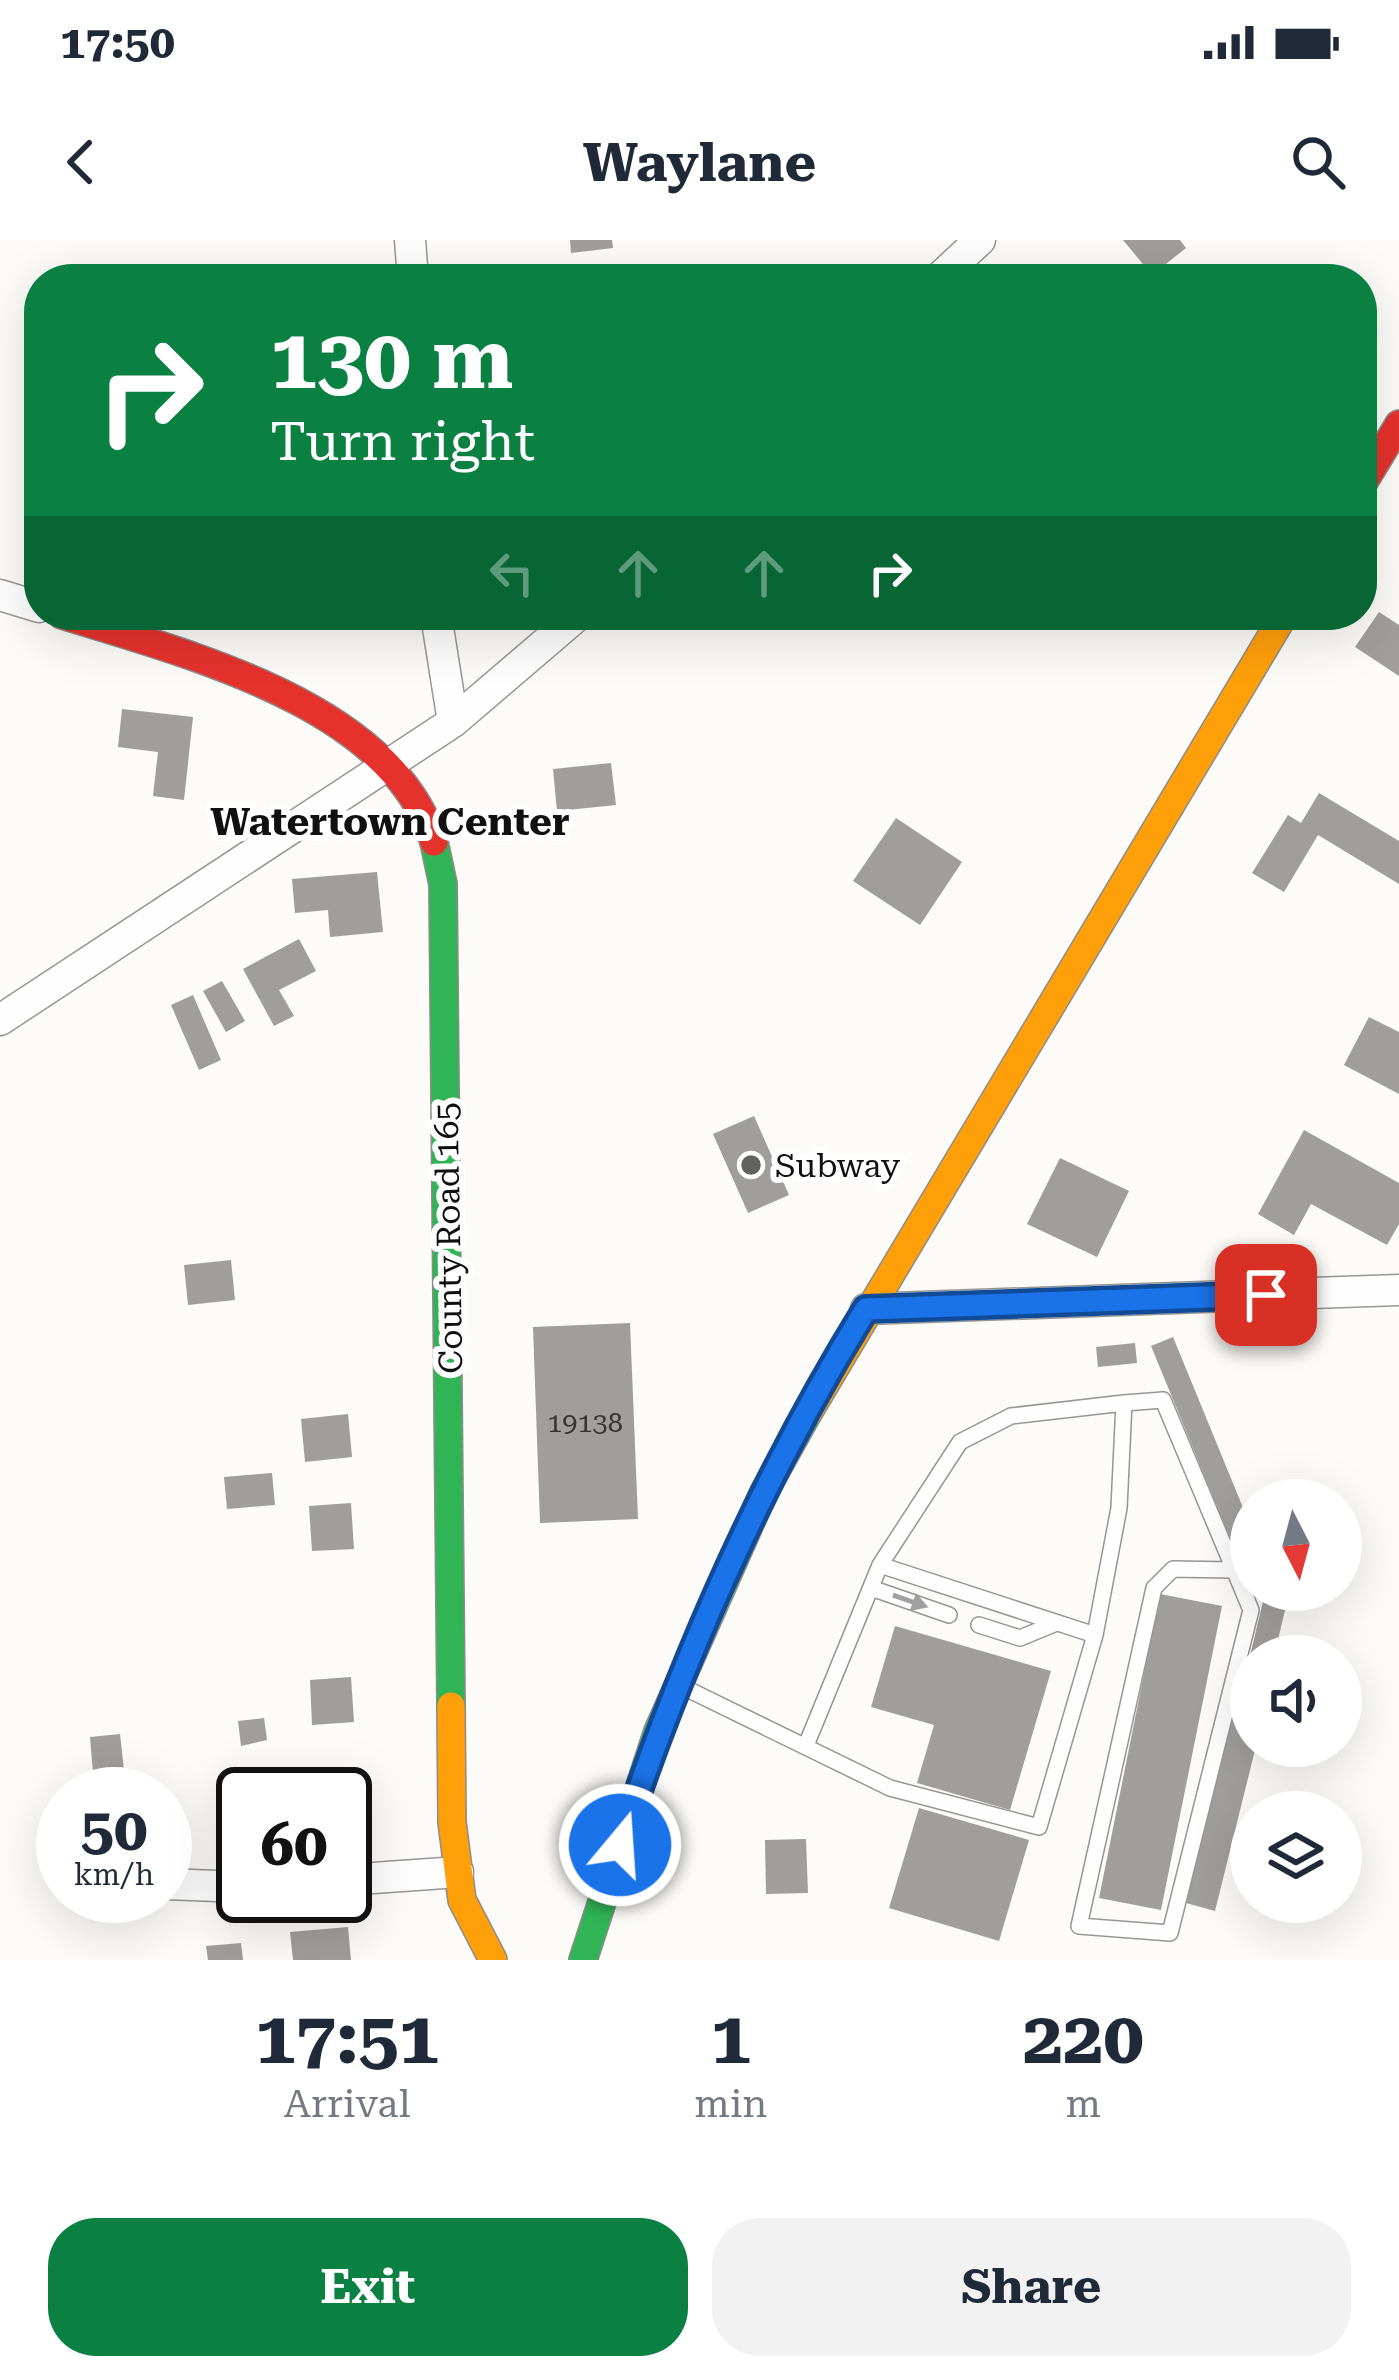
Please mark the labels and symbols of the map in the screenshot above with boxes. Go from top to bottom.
district label: Watertown Center [210,799,570,845]
street label: County Road 165 [427,1102,470,1374]
place label: Subway [775,1146,901,1185]
marker: Subway [738,1152,764,1178]
pin [1215,1244,1317,1346]
house number: 19138 [547,1407,623,1439]
north arrow [1230,1479,1362,1611]
one-way arrow [892,1593,928,1611]
speed limit sign: 60 [216,1767,372,1923]
position arrow [557,1782,683,1908]

